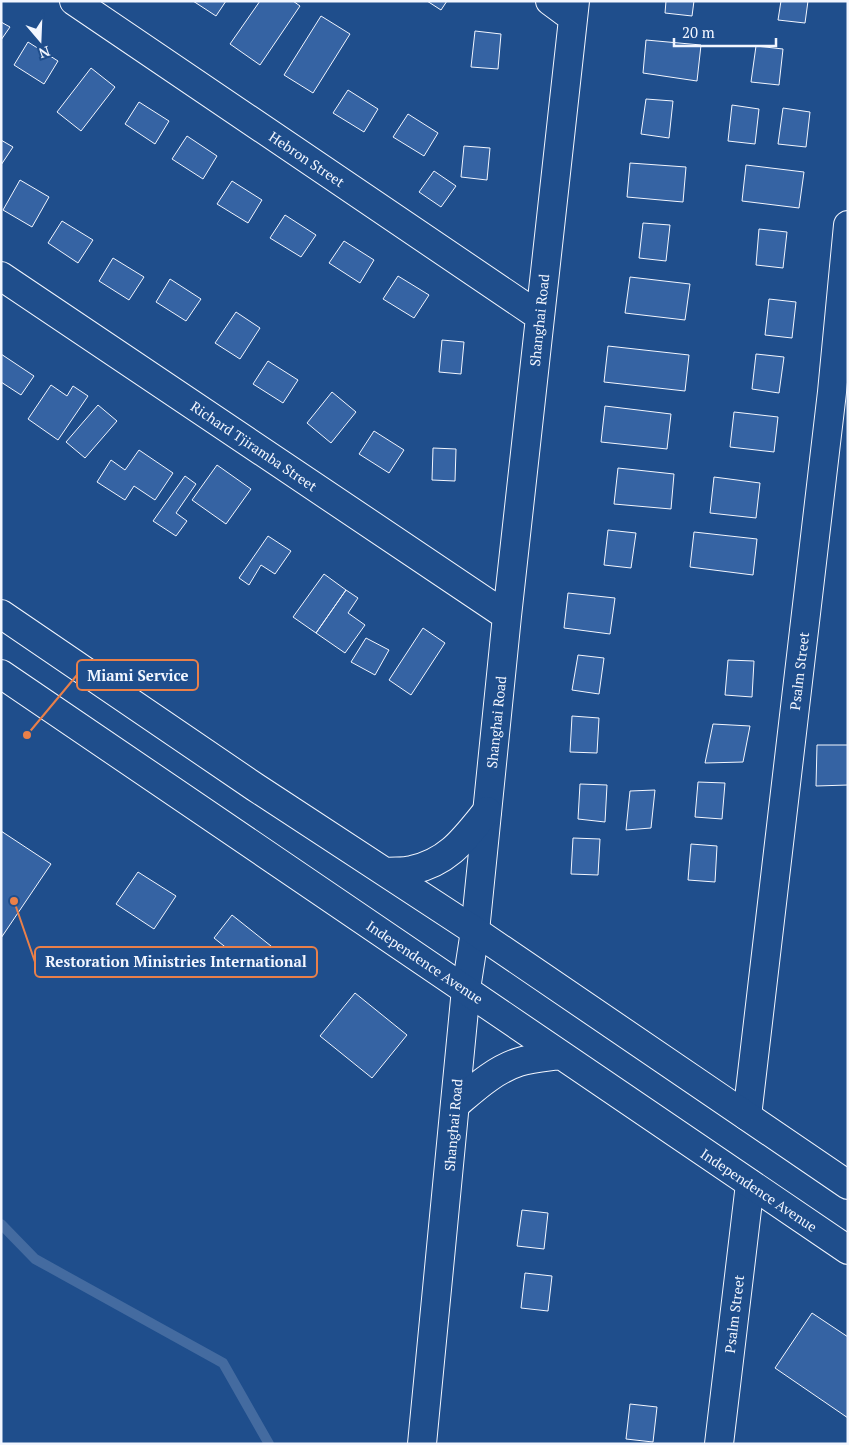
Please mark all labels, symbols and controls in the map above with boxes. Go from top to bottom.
north arrow [15,15,65,65]
scale bar [674,15,776,47]
text: 20 m [682,22,715,42]
text: N [36,42,53,64]
street label: Hebron Street [266,127,349,192]
street label: Shanghai Road [525,273,553,367]
street label: Richard Tjiramba Street [187,397,321,496]
street label: Psalm Street [785,630,813,711]
callout: Miami Service [77,660,198,690]
text: Miami Service [87,665,189,685]
street label: Shanghai Road [482,675,510,769]
street label: Independence Avenue [363,916,487,1008]
callout: Restoration Ministries International [35,947,317,977]
text: Restoration Ministries International [45,951,307,971]
street label: Shanghai Road [439,1078,467,1172]
street label: Independence Avenue [697,1144,821,1236]
street label: Psalm Street [720,1273,748,1354]

